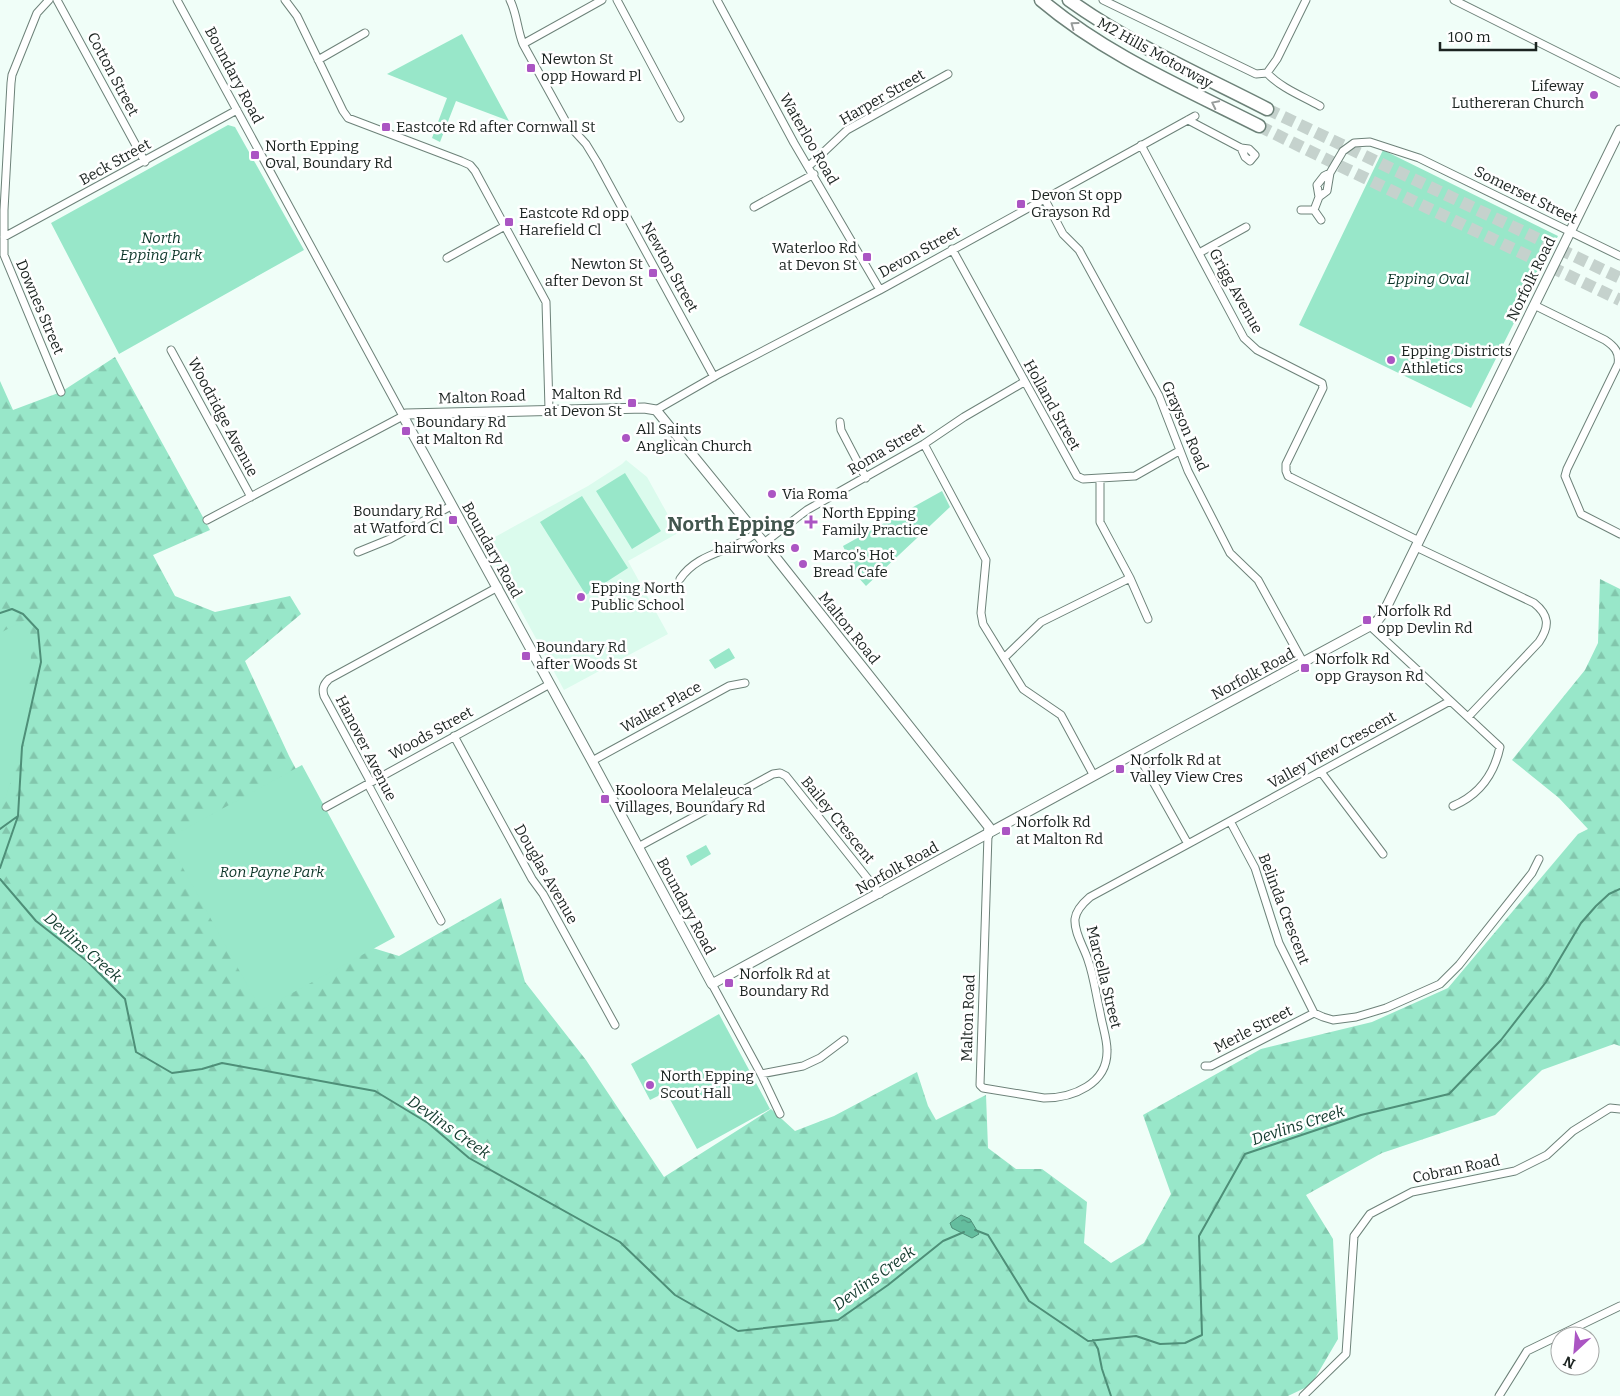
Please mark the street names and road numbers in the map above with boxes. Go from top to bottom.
street label: M2 Hills Motorway [1094,14,1216,92]
street label: Boundary Road [201,24,267,126]
street label: Cotton Street [83,29,143,119]
street label: Harper Street [836,65,928,129]
street label: Waterloo Road [776,90,842,188]
street label: Beck Street [76,135,154,189]
street label: Somerset Street [1471,162,1581,228]
street label: Newton Street [638,219,702,316]
street label: Devon Street [875,222,963,282]
street label: Norfolk Road [1503,234,1559,324]
street label: Grigg Avenue [1205,245,1267,337]
street label: Downes Street [12,257,68,358]
street label: Woodridge Avenue [184,354,262,480]
street label: Holland Street [1020,357,1085,454]
street label: Grayson Road [1158,378,1212,474]
street label: Malton Road [438,386,526,408]
street label: Roma Street [844,419,928,479]
street label: Boundary Road [458,499,526,601]
street label: Malton Road [815,588,884,668]
street label: Norfolk Road [1208,645,1298,703]
street label: Walker Place [618,678,704,736]
street label: Hanover Avenue [332,692,400,804]
street label: Woods Street [386,702,476,763]
street label: Valley View Crescent [1265,707,1400,793]
street label: Bailey Crescent [797,773,879,868]
street label: Douglas Avenue [510,821,582,927]
street label: Norfolk Road [853,838,941,898]
street label: Belinda Crescent [1255,851,1314,968]
street label: Boundary Road [653,855,719,957]
street label: Marcella Street [1083,924,1126,1031]
street label: Malton Road [957,974,979,1062]
street label: Merle Street [1211,1001,1296,1056]
street label: Cobran Road [1411,1151,1501,1187]

